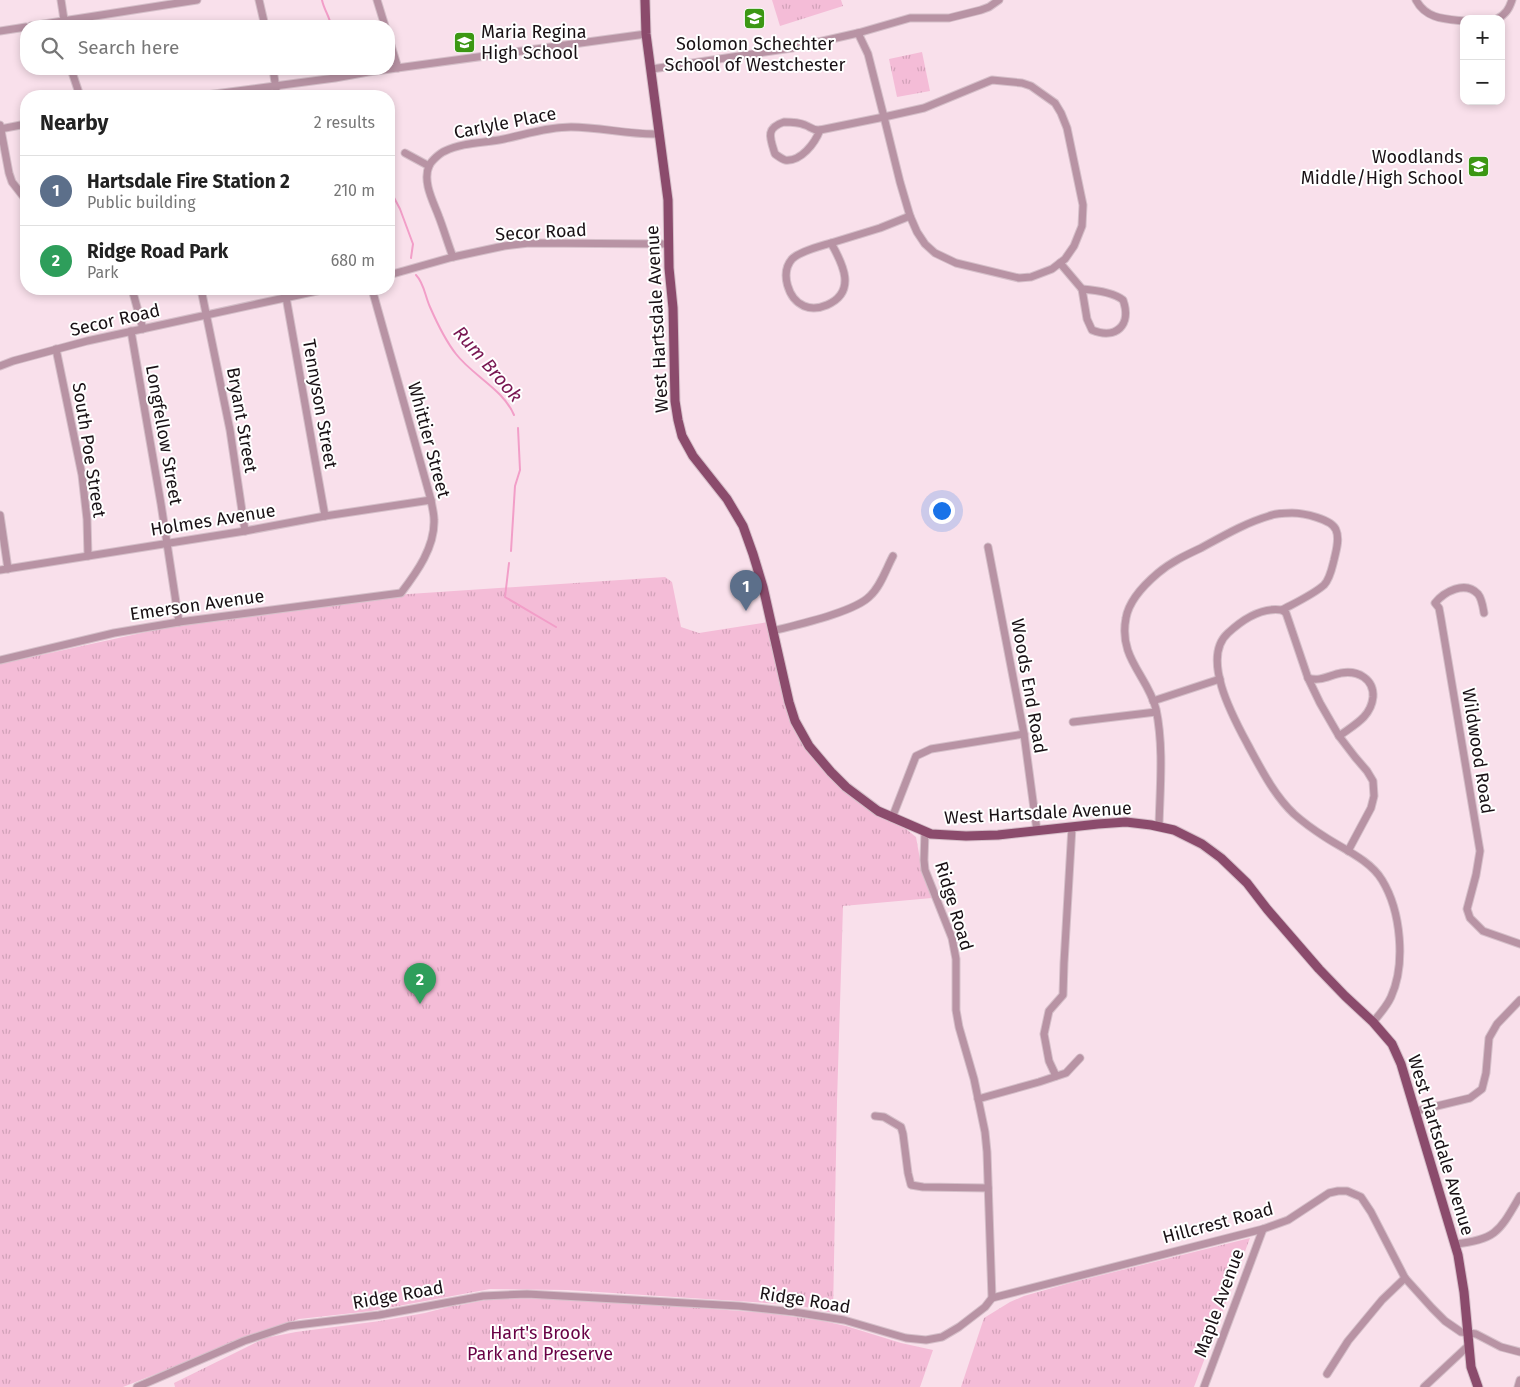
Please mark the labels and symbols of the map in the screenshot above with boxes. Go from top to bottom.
school or university icon: Solomon Schechter School of Westchester [743,7,767,31]
place label: Maria Regina High School [481,21,587,64]
school or university icon: Maria Regina High School [453,30,477,54]
place label: Solomon Schechter School of Westchester [665,33,845,76]
street label: Carlyle Place [452,102,558,144]
place label: Woodlands Middle/High School [1301,146,1463,189]
school or university icon: Woodlands Middle/High School [1467,155,1491,179]
street label: Secor Road [495,219,587,245]
street label: West Hartsdale Avenue [641,225,673,413]
street label: Secor Road [68,299,162,341]
water label: Rum Brook [449,321,527,407]
street label: Tennyson Street [298,338,342,471]
street label: Longfellow Street [141,363,187,507]
street label: Bryant Street [222,365,262,475]
street label: Whittier Street [403,380,455,501]
street label: South Poe Street [67,381,111,520]
your location [929,498,955,524]
street label: Holmes Avenue [149,499,277,541]
pin: 1 [730,570,762,611]
street label: Emerson Avenue [128,585,266,625]
street label: Woods End Road [1006,617,1052,755]
street label: Wildwood Road [1457,687,1499,815]
street label: West Hartsdale Avenue [944,797,1132,829]
street label: Ridge Road [930,859,978,953]
pin: 2 [404,963,436,1004]
street label: West Hartsdale Avenue [1403,1052,1479,1238]
street label: Hillcrest Road [1160,1198,1276,1248]
street label: Maple Avenue [1189,1246,1249,1360]
street label: Ridge Road [351,1276,445,1314]
street label: Ridge Road [758,1282,852,1318]
park label: Hart's Brook Park and Preserve [467,1322,613,1365]

